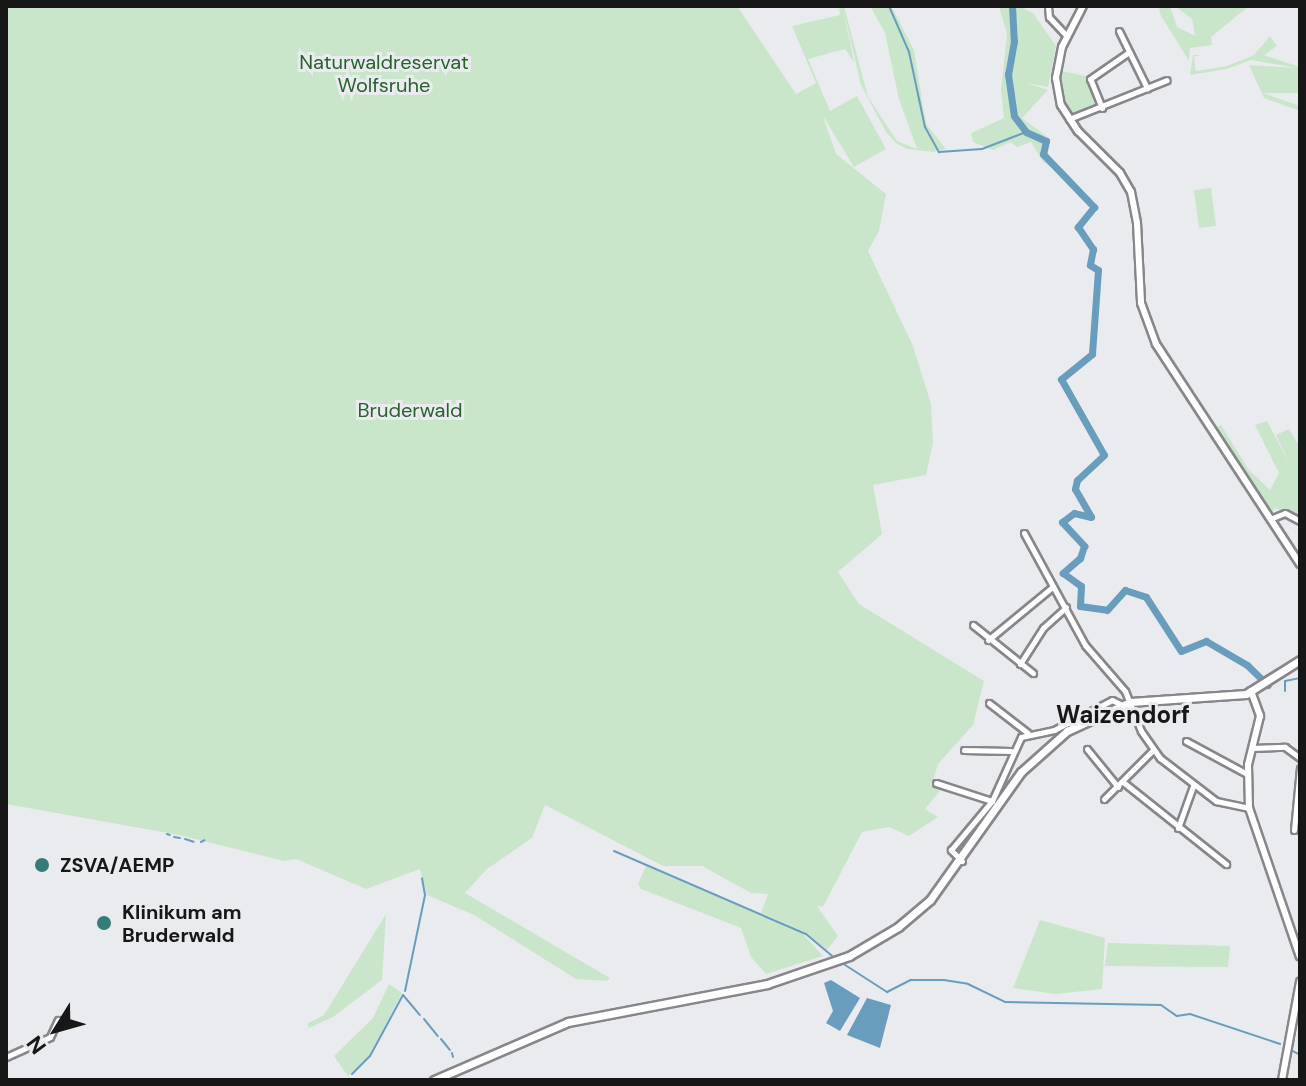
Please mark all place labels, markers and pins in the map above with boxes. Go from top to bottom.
place label: ZSVA/AEMP [60,853,174,877]
marker: ZSVA/AEMP [31,854,53,876]
place label: Klinikum am Bruderwald [122,900,242,947]
marker: Klinikum am Bruderwald [93,912,115,934]

